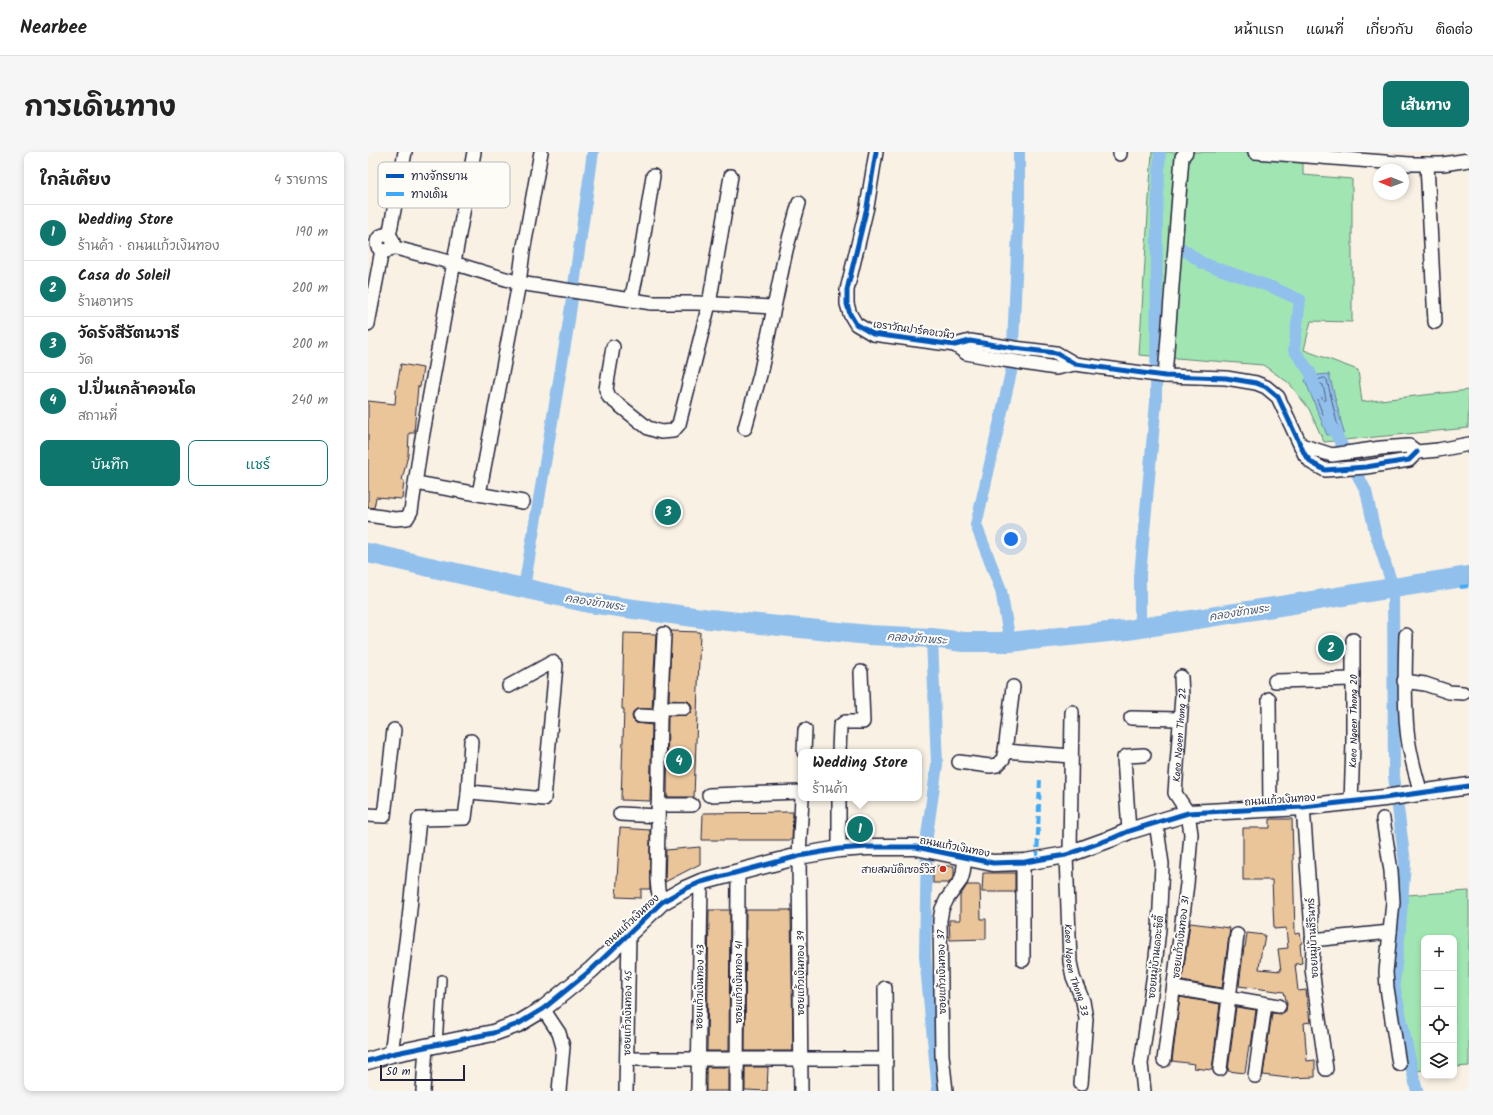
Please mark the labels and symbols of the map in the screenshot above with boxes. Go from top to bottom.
legend [378,162,510,208]
north arrow [1373,164,1409,200]
text: ทางจักรยาน [411,168,468,186]
text: ทางเดิน [411,186,448,204]
street label: เอราวัณปาร์คอเวนิว [872,316,956,344]
pin: 3 [655,497,681,527]
your location [1001,529,1021,549]
water label: คลองชักพระ [564,589,627,617]
water label: คลองชักพระ [1208,599,1271,627]
water label: คลองชักพระ [886,628,948,650]
pin: 2 [1318,633,1344,663]
street label: Kaeo Ngoen Thong 20 [1345,674,1362,768]
street label: Kaeo Ngoen Thong 22 [1169,687,1191,783]
pin: 4 [666,746,692,776]
street label: ถนนแก้วเงินทอง [1244,790,1316,810]
pin: 1 [847,814,873,844]
street label: ถนนแก้วเงินทอง [918,832,992,862]
place label: สายสมบัติเซอร์วิส [861,862,936,878]
marker: สายสมบัติเซอร์วิส [938,864,948,874]
street label: ถนนแก้วเงินทอง [600,890,663,951]
street label: ซอยแก้วเงินทอง 31 [1168,895,1194,979]
street label: ซอยหมู่บ้านธีรินทร์ [1303,897,1323,979]
street label: ซอยหมู่บ้านเดอะซิตี้ [1142,913,1168,1000]
street label: Kaeo Ngoen Thong 33 [1060,923,1092,1017]
street label: ซอยแก้วเงินทอง 37 [933,929,951,1014]
street label: ซอยแก้วเงินทอง 39 [793,930,809,1015]
street label: ซอยแก้วเงินทอง 41 [731,941,747,1023]
street label: ซอยแก้วเงินทอง 43 [691,944,709,1030]
street label: ซอยแก้วเงินทอง 45 [619,970,637,1056]
scale bar [380,1063,465,1082]

